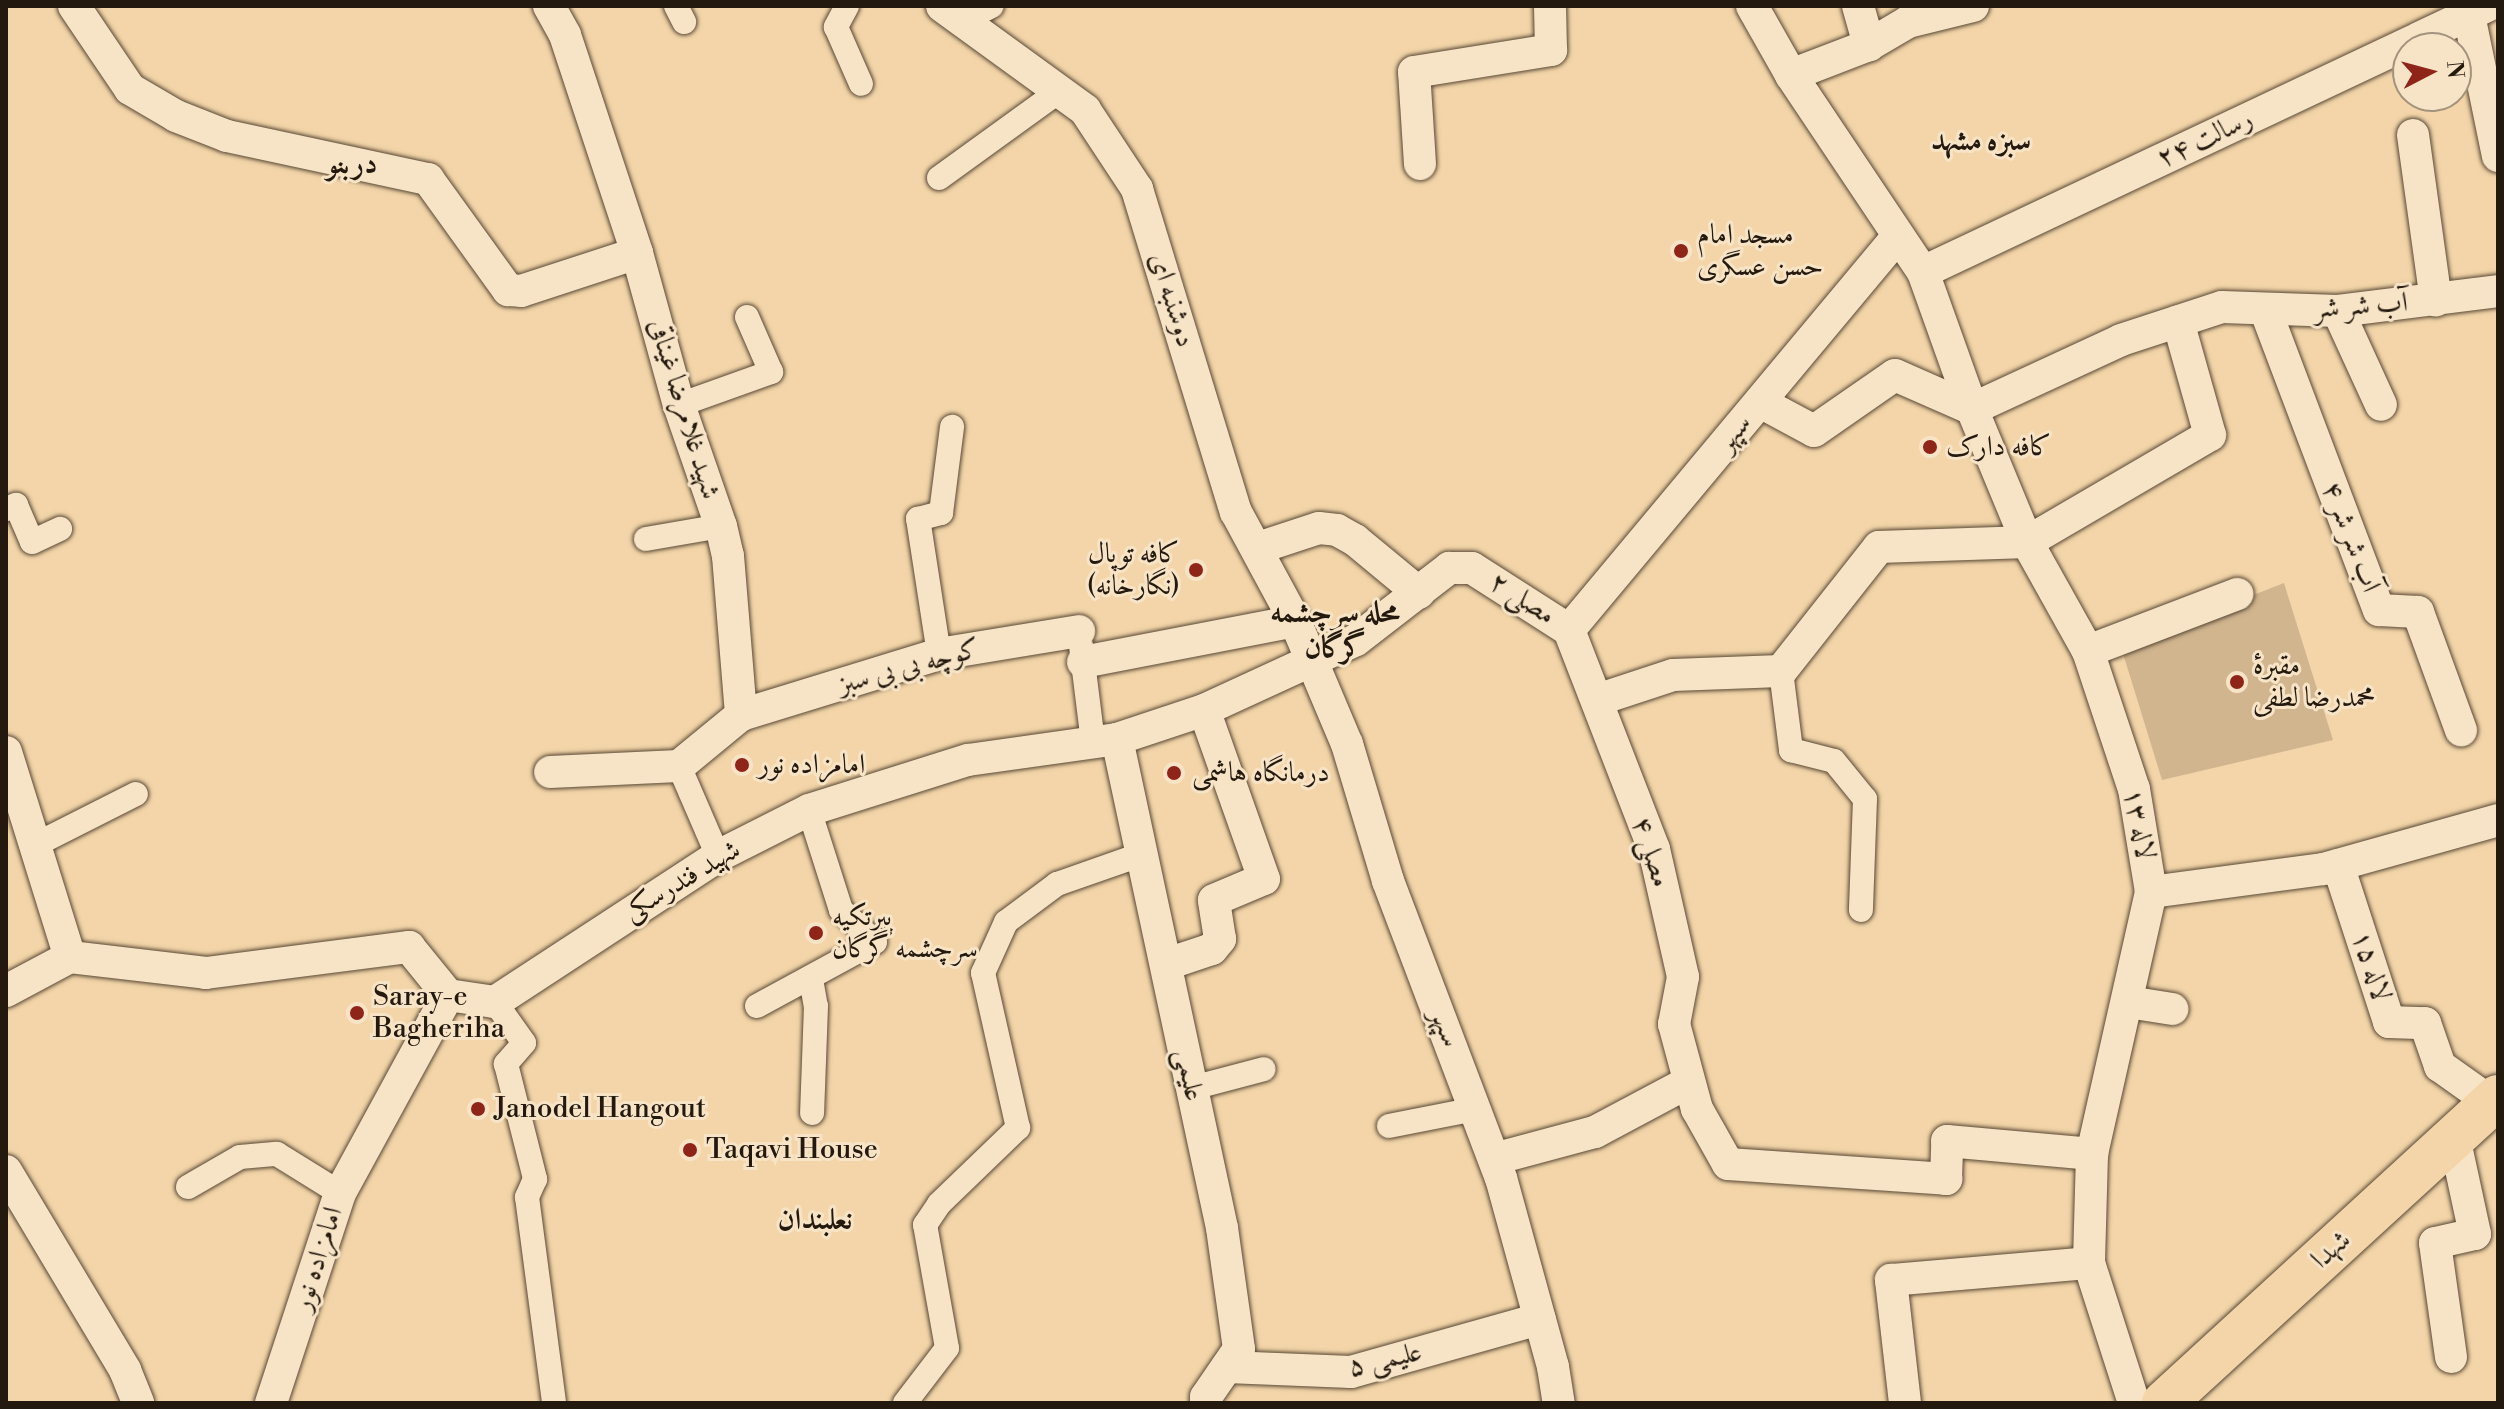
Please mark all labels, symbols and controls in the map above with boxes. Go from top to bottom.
north arrow [2392,32,2472,112]
text: N [2440,60,2469,80]
street label: ۲۴ رسالت [2152,102,2258,176]
district label: سبزه مشهد [1931,123,2031,159]
district label: دربنو [327,146,377,182]
place label: مسجد امام حسن عسگری [1697,218,1823,284]
marker: مسجد امام حسن عسگری [1672,242,1690,260]
street label: دوشنبه ای [1142,249,1202,351]
street label: آب شر شر [2313,286,2409,326]
street label: شهید غلامرضا غیناقی [641,315,727,503]
street label: سپهر [1709,408,1759,458]
place label: کافه دارک [1946,430,2052,464]
marker: کافه دارک [1921,438,1939,456]
street label: ۴ آب شر شر [2315,477,2387,597]
place label: کافه توپال (نگارخانه) [1087,537,1180,603]
marker: کافه توپال (نگارخانه) [1187,561,1205,579]
street label: ۲ مصلی [1483,565,1561,633]
district label: محله سرچشمه گرگان [1270,595,1400,666]
street label: کوچه بی بی سبز [834,632,984,702]
place label: مقبرهٔ محمدرضا لطفی [2253,649,2375,715]
marker: مقبرهٔ محمدرضا لطفی [2228,673,2246,691]
place label: امامزاده نور [758,748,865,782]
marker: امامزاده نور [733,756,751,774]
place label: درمانگاه هاشمی [1192,756,1330,790]
marker: درمانگاه هاشمی [1163,762,1185,784]
street label: لاله ۱۳ [2116,786,2162,862]
street label: ۴ مصلی [1624,813,1678,891]
street label: شهید فندرسکی [617,833,747,929]
place label: پیرتکیه سرچشمه گرگان [832,900,978,966]
marker: پیرتکیه سرچشمه گرگان [807,924,825,942]
street label: ۱۵ لاله [2344,927,2398,1005]
place label: Saray-e Bagheriha [373,980,505,1046]
marker: Saray-e Bagheriha [348,1004,366,1022]
street label: سپهر [1422,1004,1468,1052]
street label: علیمی [1167,1046,1211,1104]
place label: Janodel Hangout [494,1092,706,1126]
marker: Janodel Hangout [469,1100,487,1118]
place label: Taqavi House [706,1133,878,1167]
marker: Taqavi House [681,1141,699,1159]
district label: نعلبندان [777,1202,853,1238]
street label: امامزاده نور [285,1203,351,1315]
street label: شهدا [2304,1224,2358,1276]
street label: ۵ علیمی [1345,1335,1425,1385]

